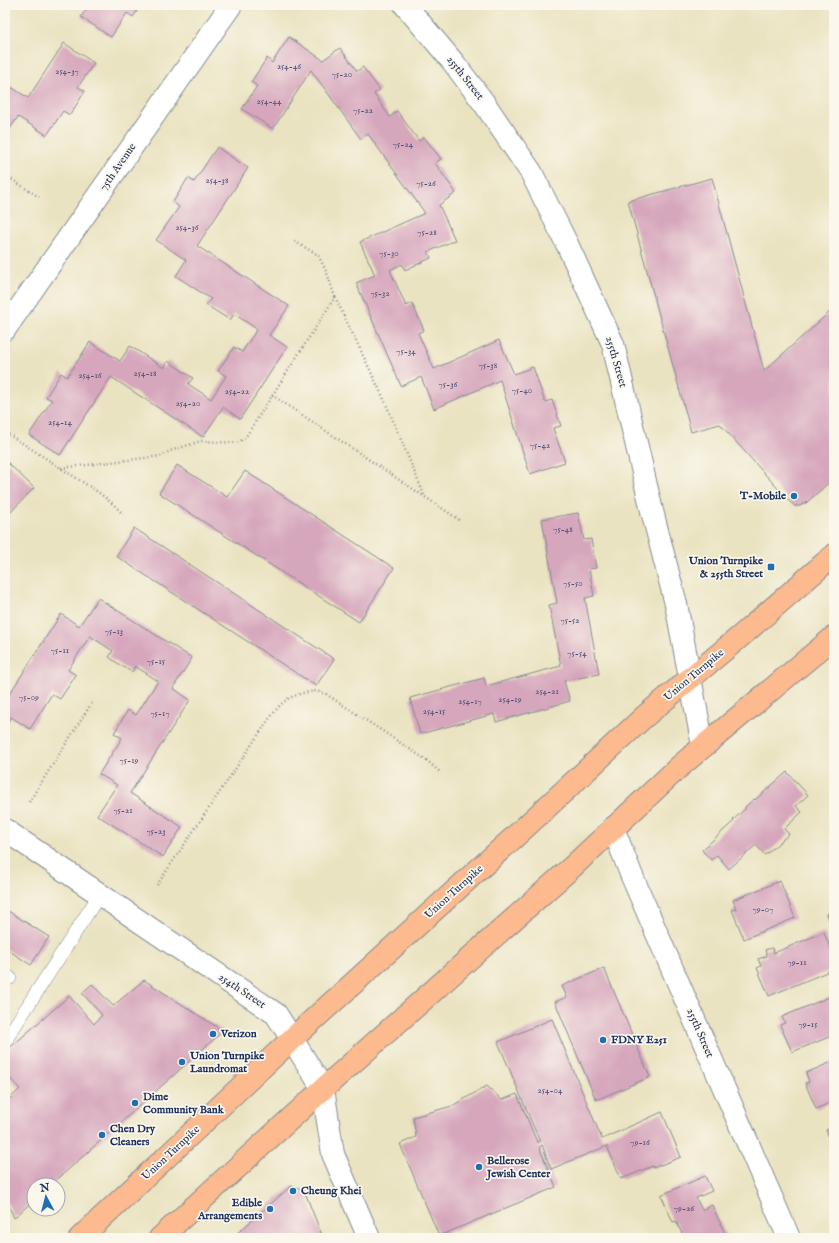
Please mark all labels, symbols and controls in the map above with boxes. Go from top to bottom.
street label: 255th Street [443,53,487,103]
house number: 254-46 [277,61,301,72]
house number: 254-37 [55,66,79,77]
house number: 75-20 [332,69,352,80]
house number: 254-44 [257,96,282,107]
house number: 75-22 [353,105,373,116]
house number: 75-24 [393,139,414,150]
street label: 75th Avenue [97,141,139,193]
house number: 254-38 [206,175,229,186]
house number: 75-26 [416,178,436,189]
house number: 254-36 [175,222,199,233]
house number: 75-28 [417,227,437,238]
house number: 75-30 [379,248,399,259]
house number: 75-32 [370,288,390,299]
street label: 255th Street [602,335,630,389]
house number: 75-34 [396,346,416,357]
house number: 75-38 [479,360,498,371]
house number: 254-18 [134,368,157,379]
house number: 254-16 [78,370,102,381]
house number: 75-36 [439,379,458,390]
house number: 75-40 [512,385,532,396]
house number: 254-22 [225,386,249,397]
house number: 254-20 [176,398,200,409]
house number: 254-14 [48,417,72,428]
house number: 75-42 [530,440,550,451]
place label: T-Mobile [739,489,786,503]
marker: T-Mobile [789,491,799,501]
house number: 75-48 [553,524,573,535]
place label: Union Turnpike & 255th Street [688,554,763,581]
marker: Union Turnpike & 255th Street [766,562,776,572]
house number: 75-50 [563,578,583,589]
house number: 75-52 [560,615,580,626]
house number: 75-13 [105,626,123,637]
house number: 75-11 [51,645,69,656]
street label: Union Turnpike [661,646,727,704]
house number: 75-54 [567,648,587,659]
house number: 75-15 [147,656,166,667]
house number: 254-21 [535,686,559,697]
house number: 75-09 [19,692,39,703]
house number: 254-19 [498,694,522,705]
house number: 254-17 [458,696,482,707]
house number: 254-15 [423,706,446,717]
house number: 75-17 [150,708,170,719]
house number: 75-19 [120,755,139,766]
house number: 75-21 [113,805,133,816]
house number: 75-23 [146,826,166,837]
street label: Union Turnpike [422,862,486,922]
house number: 79-07 [753,904,773,915]
house number: 79-11 [787,957,807,968]
street label: 254th Street [216,970,268,1012]
street label: 255th Street [683,1006,717,1060]
house number: 79-15 [799,1019,818,1030]
place label: Verizon [220,1027,257,1041]
marker: Verizon [208,1029,218,1039]
place label: FDNY E251 [611,1033,667,1047]
marker: FDNY E251 [598,1035,608,1045]
place label: Union Turnpike Laundromat [189,1049,264,1076]
marker: Union Turnpike Laundromat [177,1057,187,1067]
house number: 254-04 [538,1085,563,1096]
place label: Dime Community Bank [143,1090,225,1117]
marker: Dime Community Bank [130,1098,140,1108]
place label: Chen Dry Cleaners [110,1122,156,1149]
street label: Union Turnpike [139,1123,203,1183]
marker: Chen Dry Cleaners [97,1130,107,1140]
house number: 79-16 [630,1137,650,1148]
place label: Bellerose Jewish Center [485,1154,551,1181]
marker: Bellerose Jewish Center [474,1162,484,1172]
north arrow [26,1177,66,1217]
text: N [38,1180,51,1196]
place label: Cheung Khei [301,1184,361,1198]
marker: Cheung Khei [288,1186,298,1196]
place label: Edible Arrangements [197,1196,262,1223]
house number: 79-26 [674,1203,694,1214]
marker: Edible Arrangements [265,1204,275,1214]

